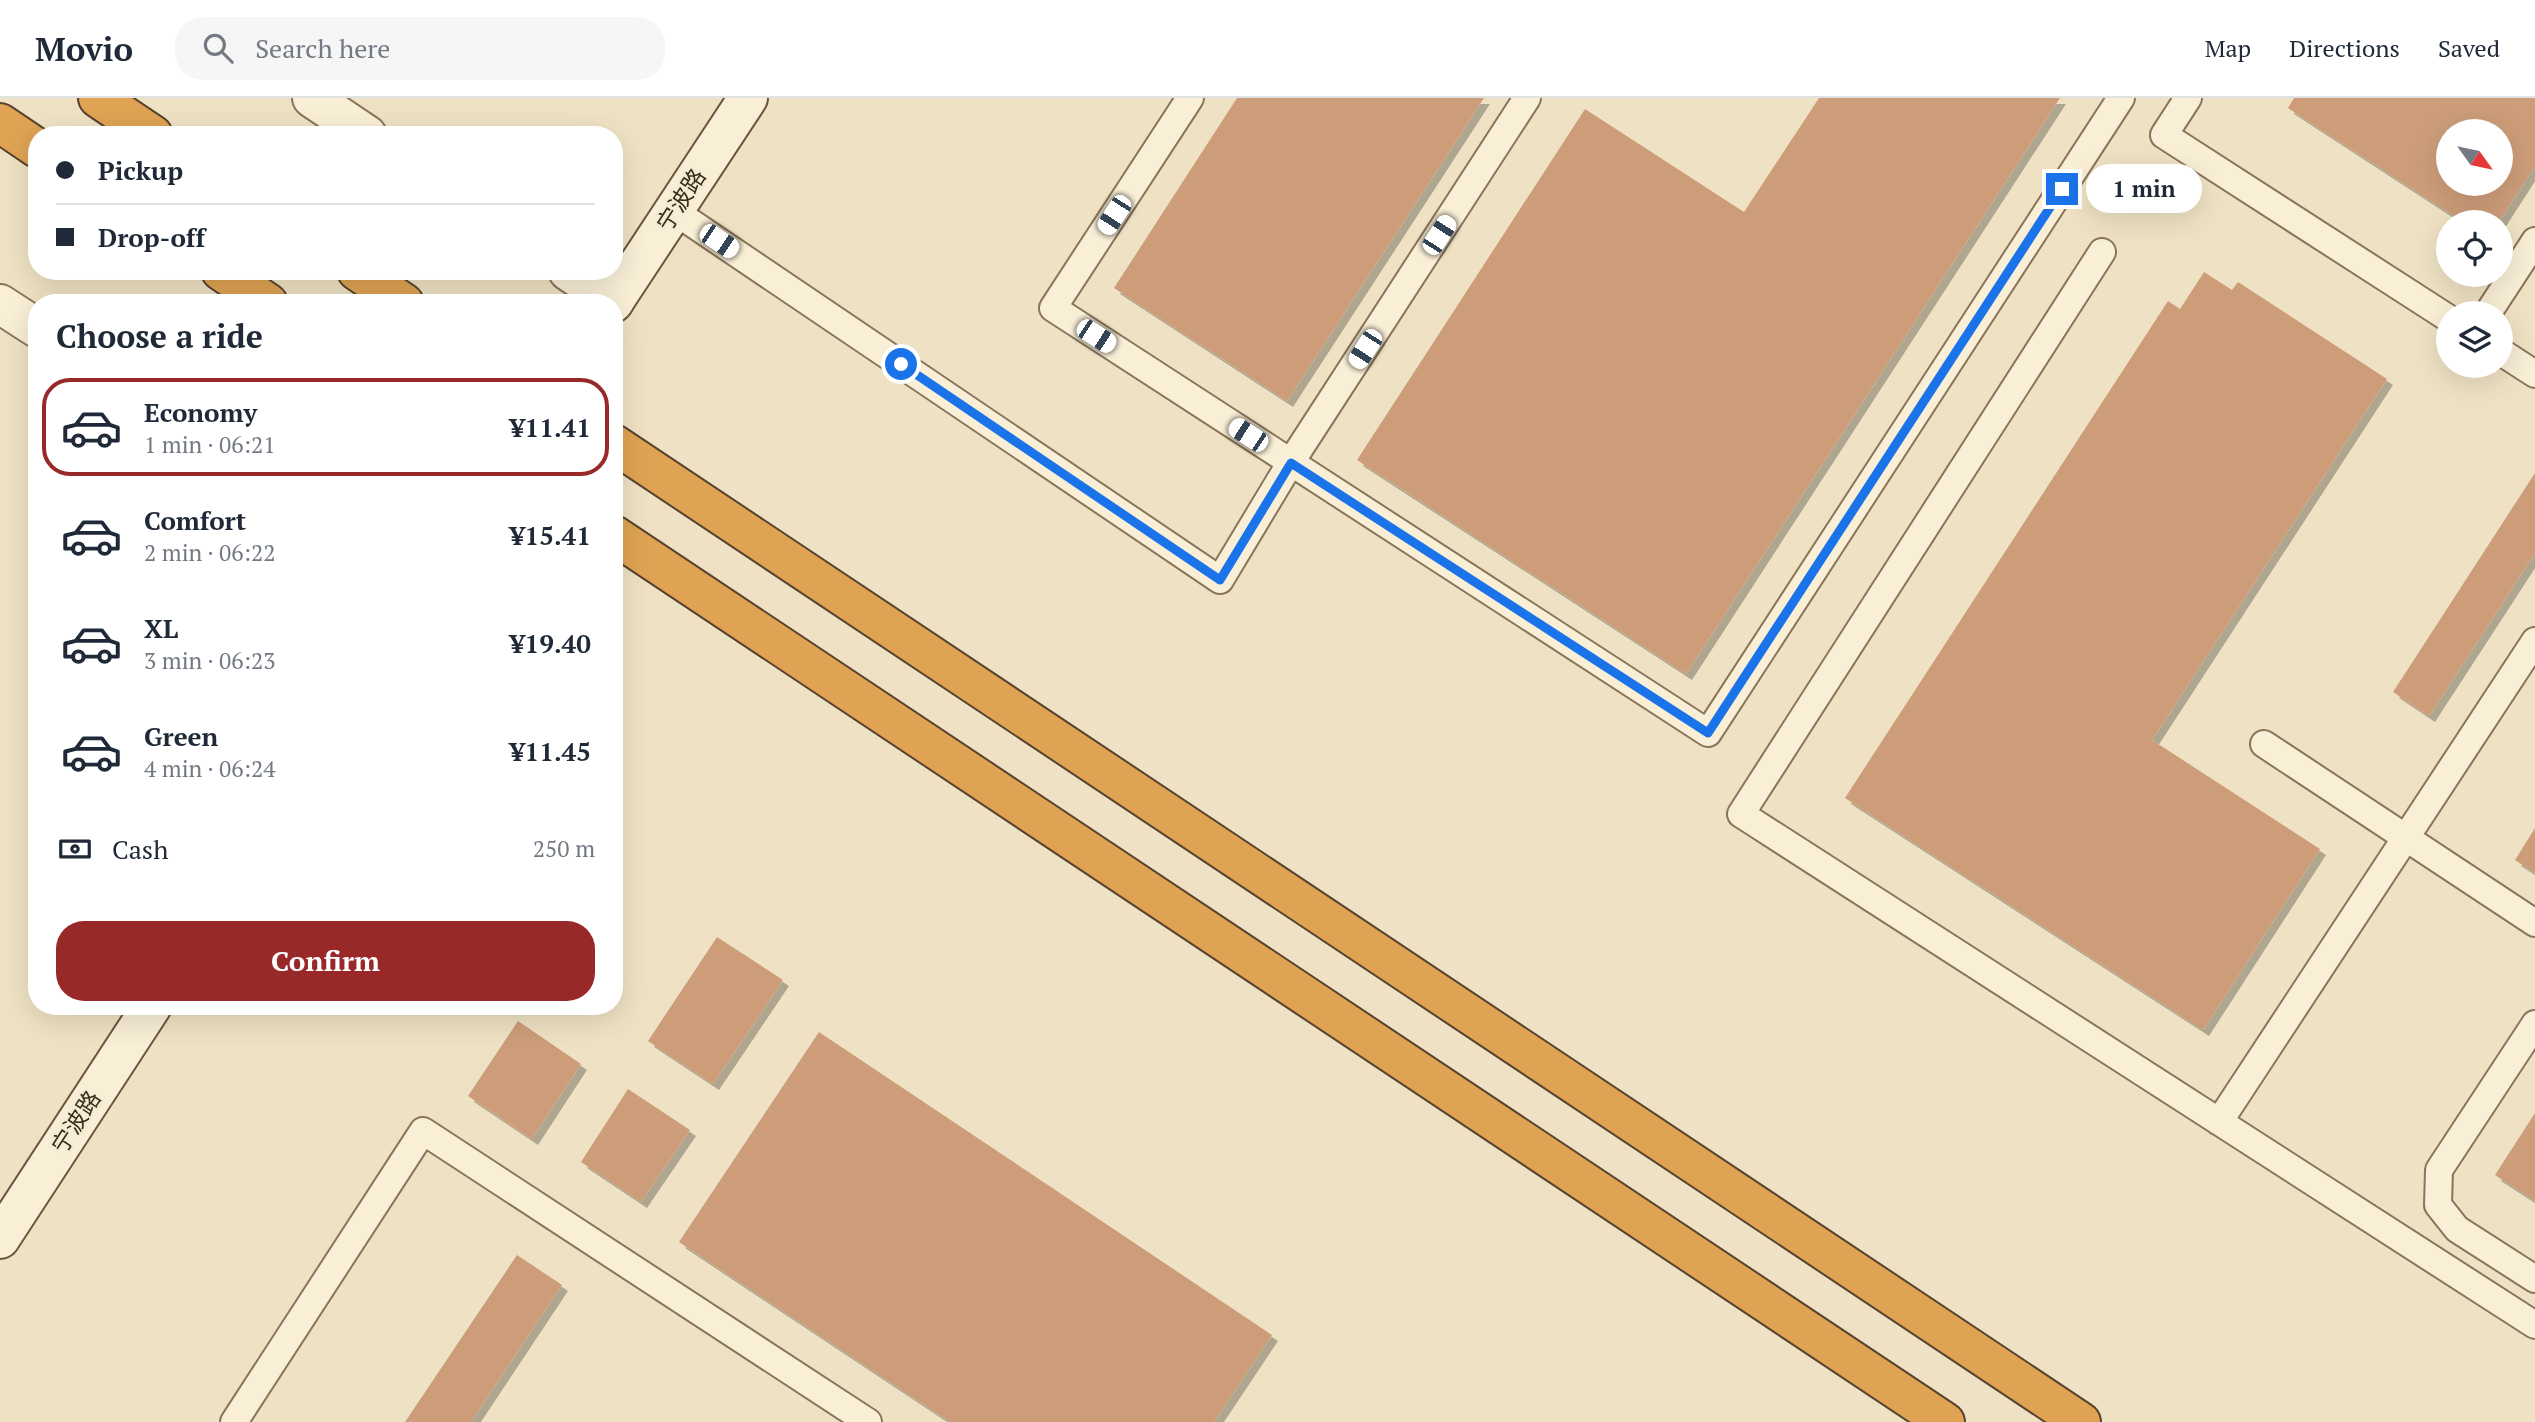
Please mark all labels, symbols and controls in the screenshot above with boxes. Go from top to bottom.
search box [175,17,665,80]
text: Movio [35,27,133,70]
icon: search [199,29,237,67]
text: Search here [255,31,390,65]
text: Map [2205,32,2251,64]
text: Directions [2289,32,2400,64]
text: Saved [2438,32,2500,64]
north arrow [2436,119,2513,196]
map controls [2436,119,2513,378]
text: Pickup [98,153,183,187]
street label: 宁波路 [649,162,712,237]
callout: 1 min [2086,164,2202,214]
route end [2046,173,2078,205]
text: 1 min [2113,173,2175,204]
car [1094,192,1135,238]
button: locate [2436,210,2513,287]
car [1419,212,1460,258]
text: Drop-off [98,220,205,254]
car [696,221,743,261]
button: layers [2436,301,2513,378]
text: Choose a ride [56,315,263,357]
car [1073,316,1120,356]
car [1345,326,1386,372]
route start [885,348,917,380]
text: Economy [144,395,257,429]
icon: car [60,396,123,459]
text: ¥11.41 [510,410,591,444]
car [1225,415,1272,455]
text: 1 min · 06:21 [144,429,276,460]
text: Comfort [144,503,246,537]
icon: car [60,504,123,567]
text: ¥15.41 [510,518,591,552]
text: 2 min · 06:22 [144,537,276,568]
text: XL [144,611,178,645]
icon: car [60,612,123,675]
text: ¥19.40 [510,626,591,660]
text: 3 min · 06:23 [144,645,276,676]
text: Green [144,719,218,753]
icon: car [60,720,123,783]
text: ¥11.45 [510,734,591,768]
text: 4 min · 06:24 [144,753,276,784]
icon: cash [56,830,94,868]
text: Cash [112,832,168,866]
text: 250 m [533,833,595,864]
button: Confirm [56,921,595,1001]
street label: 宁波路 [44,1084,107,1159]

